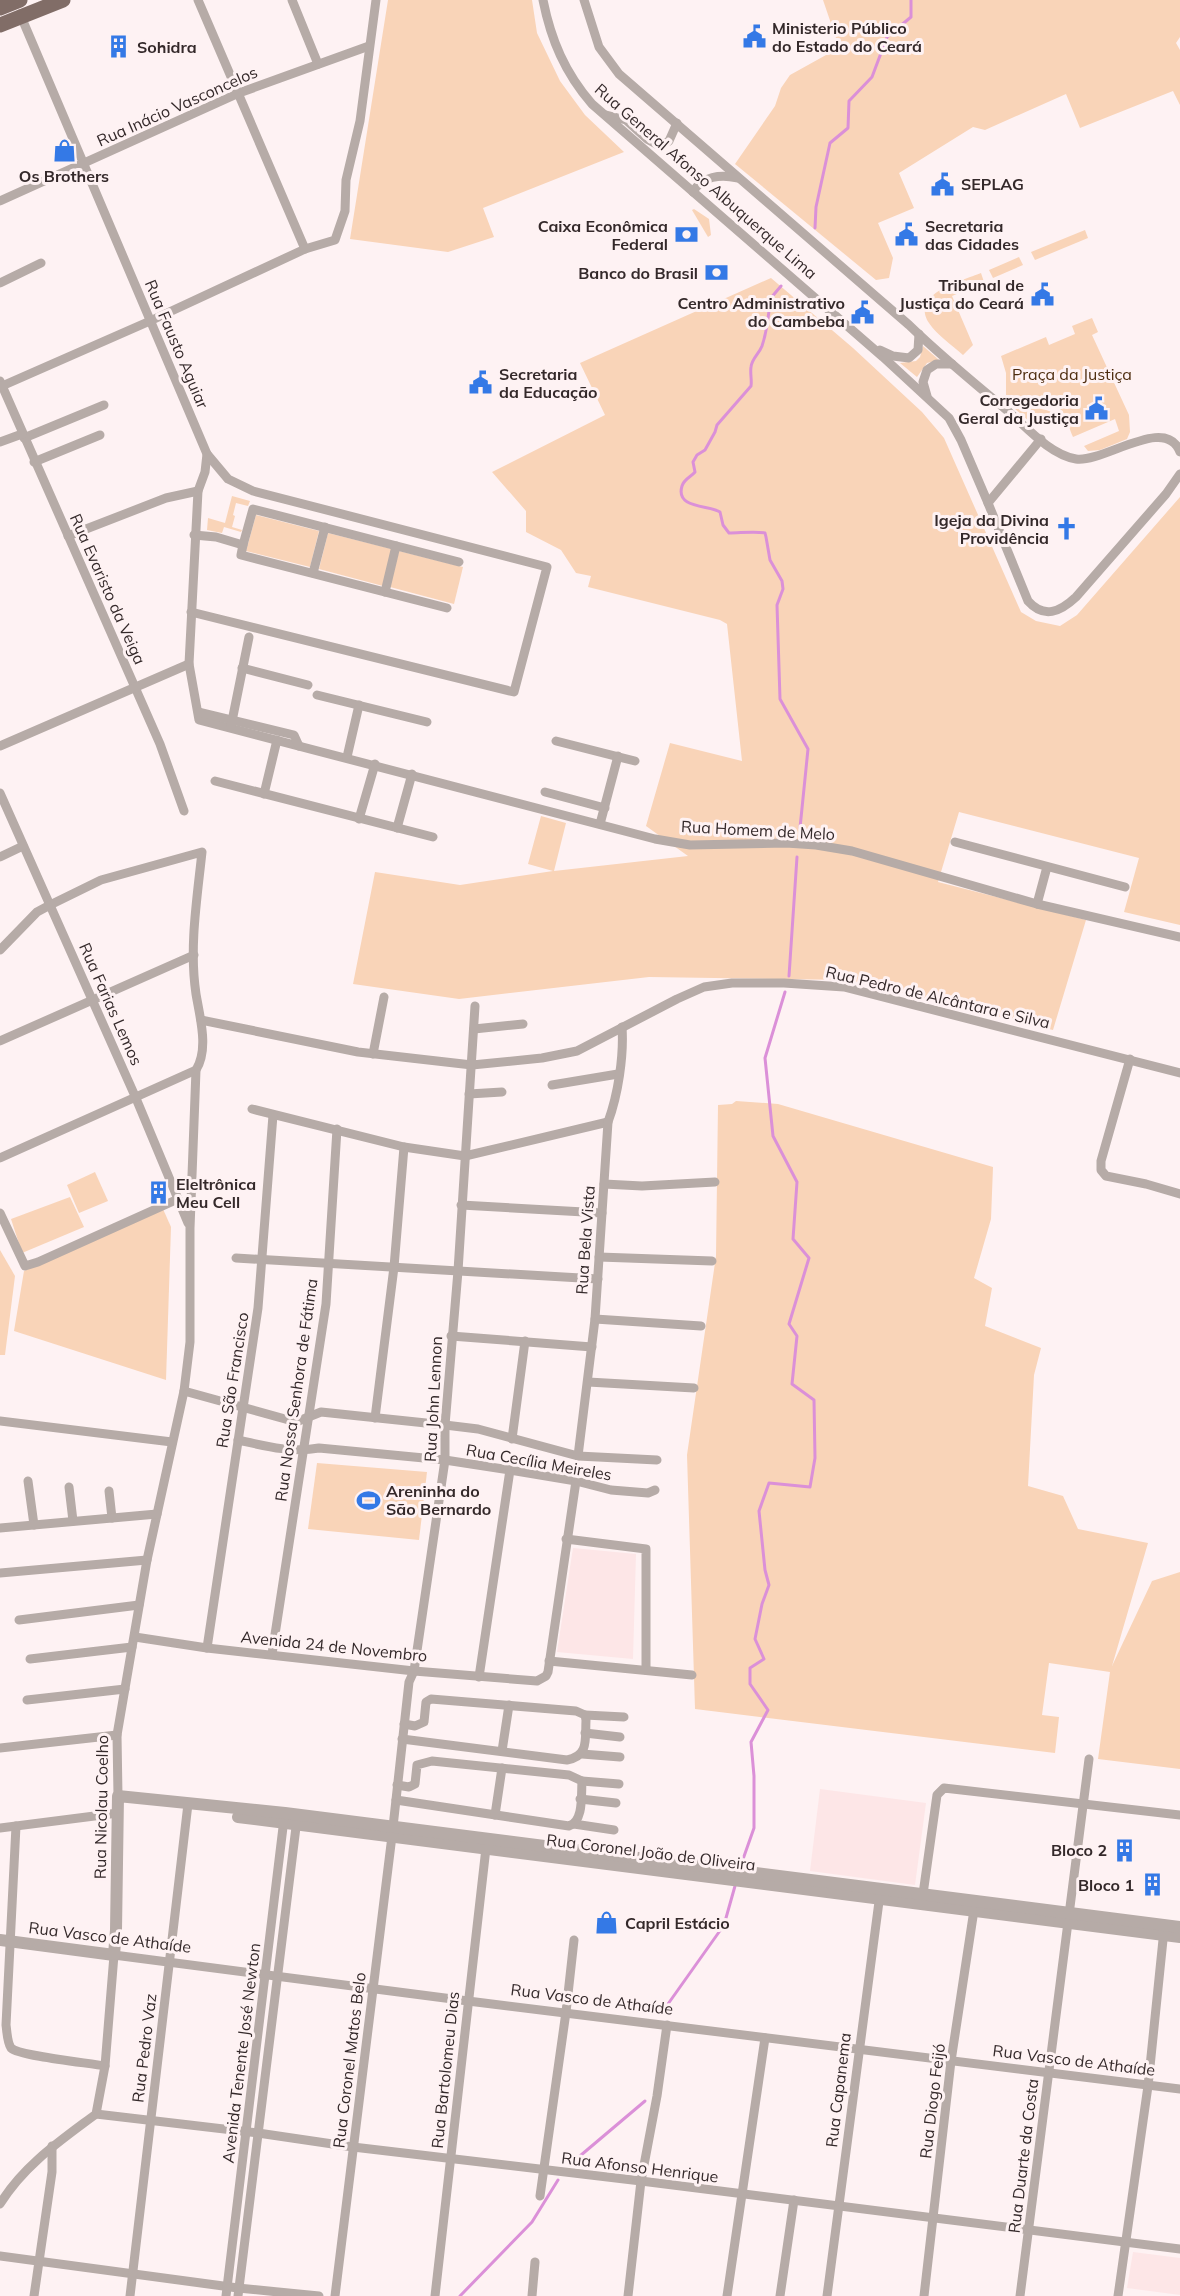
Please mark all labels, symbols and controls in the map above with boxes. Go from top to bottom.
place label: Ministerio Público do Estado do Ceará [772,18,922,56]
public building icon: Ministerio Público do Estado do Ceará [741,24,767,50]
building icon: Sohidra [106,34,132,60]
place label: Sohidra [137,37,197,57]
street label: Rua Inácio Vasconcelos [94,62,260,150]
street label: Rua General Afonso Albuquerque Lima [591,79,821,283]
shop icon: Os Brothers [51,138,77,164]
place label: Os Brothers [19,166,109,186]
public building icon: SEPLAG [930,171,956,197]
place label: SEPLAG [961,174,1024,194]
place label: Caixa Econômica Federal [538,216,668,254]
place label: Secretaria das Cidades [925,216,1019,254]
bank icon: Caixa Econômica Federal [673,222,699,248]
public building icon: Secretaria das Cidades [894,222,920,248]
bank icon: Banco do Brasil [703,260,729,286]
place label: Banco do Brasil [578,263,698,283]
place label: Tribunal de Justiça do Ceará [899,275,1024,313]
street label: Rua Fausto Aguiar [141,277,213,412]
public building icon: Tribunal de Justiça do Ceará [1029,281,1055,307]
place label: Centro Administrativo do Cambeba [677,293,845,331]
public building icon: Centro Administrativo do Cambeba [850,299,876,325]
place label: Secretaria da Educação [499,364,598,402]
park label: Praça da Justiça [1012,364,1132,384]
public building icon: Secretaria da Educação [468,370,494,396]
place label: Corregedoria Geral da Justiça [958,390,1079,428]
public building icon: Corregedoria Geral da Justiça [1084,396,1110,422]
place label: Igeja da Divina Providência [934,510,1049,548]
street label: Rua Evaristo da Veiga [66,511,150,667]
church icon: Igeja da Divina Providência [1054,516,1080,542]
street label: Rua Homem de Melo [680,816,836,844]
street label: Rua Farias Lemos [75,940,147,1068]
street label: Rua Pedro de Alcântara e Silva [824,961,1052,1033]
place label: Eleltrônica Meu Cell [176,1174,256,1212]
building icon: Eleltrônica Meu Cell [145,1180,171,1206]
street label: Rua Bela Vista [571,1185,599,1295]
street label: Rua Nossa Senhora de Fátima [270,1277,322,1503]
street label: Rua São Francisco [211,1311,253,1449]
street label: Rua John Lennon [420,1336,446,1462]
street label: Rua Cecília Meireles [465,1439,613,1485]
place label: Areninha do São Bernardo [386,1481,491,1519]
sports icon: Areninha do São Bernardo [355,1487,381,1513]
street label: Avenida 24 de Novembro [240,1626,428,1666]
street label: Rua Nicolau Coelho [90,1735,112,1879]
street label: Rua Coronel João de Oliveira [545,1829,757,1875]
building icon: Bloco 2 [1112,1837,1138,1863]
place label: Bloco 2 [1051,1840,1107,1860]
building icon: Bloco 1 [1139,1872,1165,1898]
place label: Bloco 1 [1078,1875,1134,1895]
shop icon: Capril Estácio [594,1910,620,1936]
place label: Capril Estácio [625,1913,730,1933]
street label: Rua Vasco de Athaíde [28,1917,192,1957]
street label: Avenida Tenente José Newton [218,1942,264,2164]
street label: Rua Coronel Matos Belo [328,1971,370,2149]
street label: Rua Vasco de Athaíde [510,1979,674,2019]
street label: Rua Bartolomeu Dias [427,1990,463,2150]
street label: Rua Pedro Vaz [127,1992,161,2104]
street label: Rua Capanema [821,2032,855,2148]
street label: Rua Vasco de Athaíde [992,2040,1156,2080]
street label: Rua Diogo Feijó [915,2042,949,2160]
street label: Rua Duarte da Costa [1004,2078,1042,2234]
street label: Rua Afonso Henrique [560,2147,720,2187]

